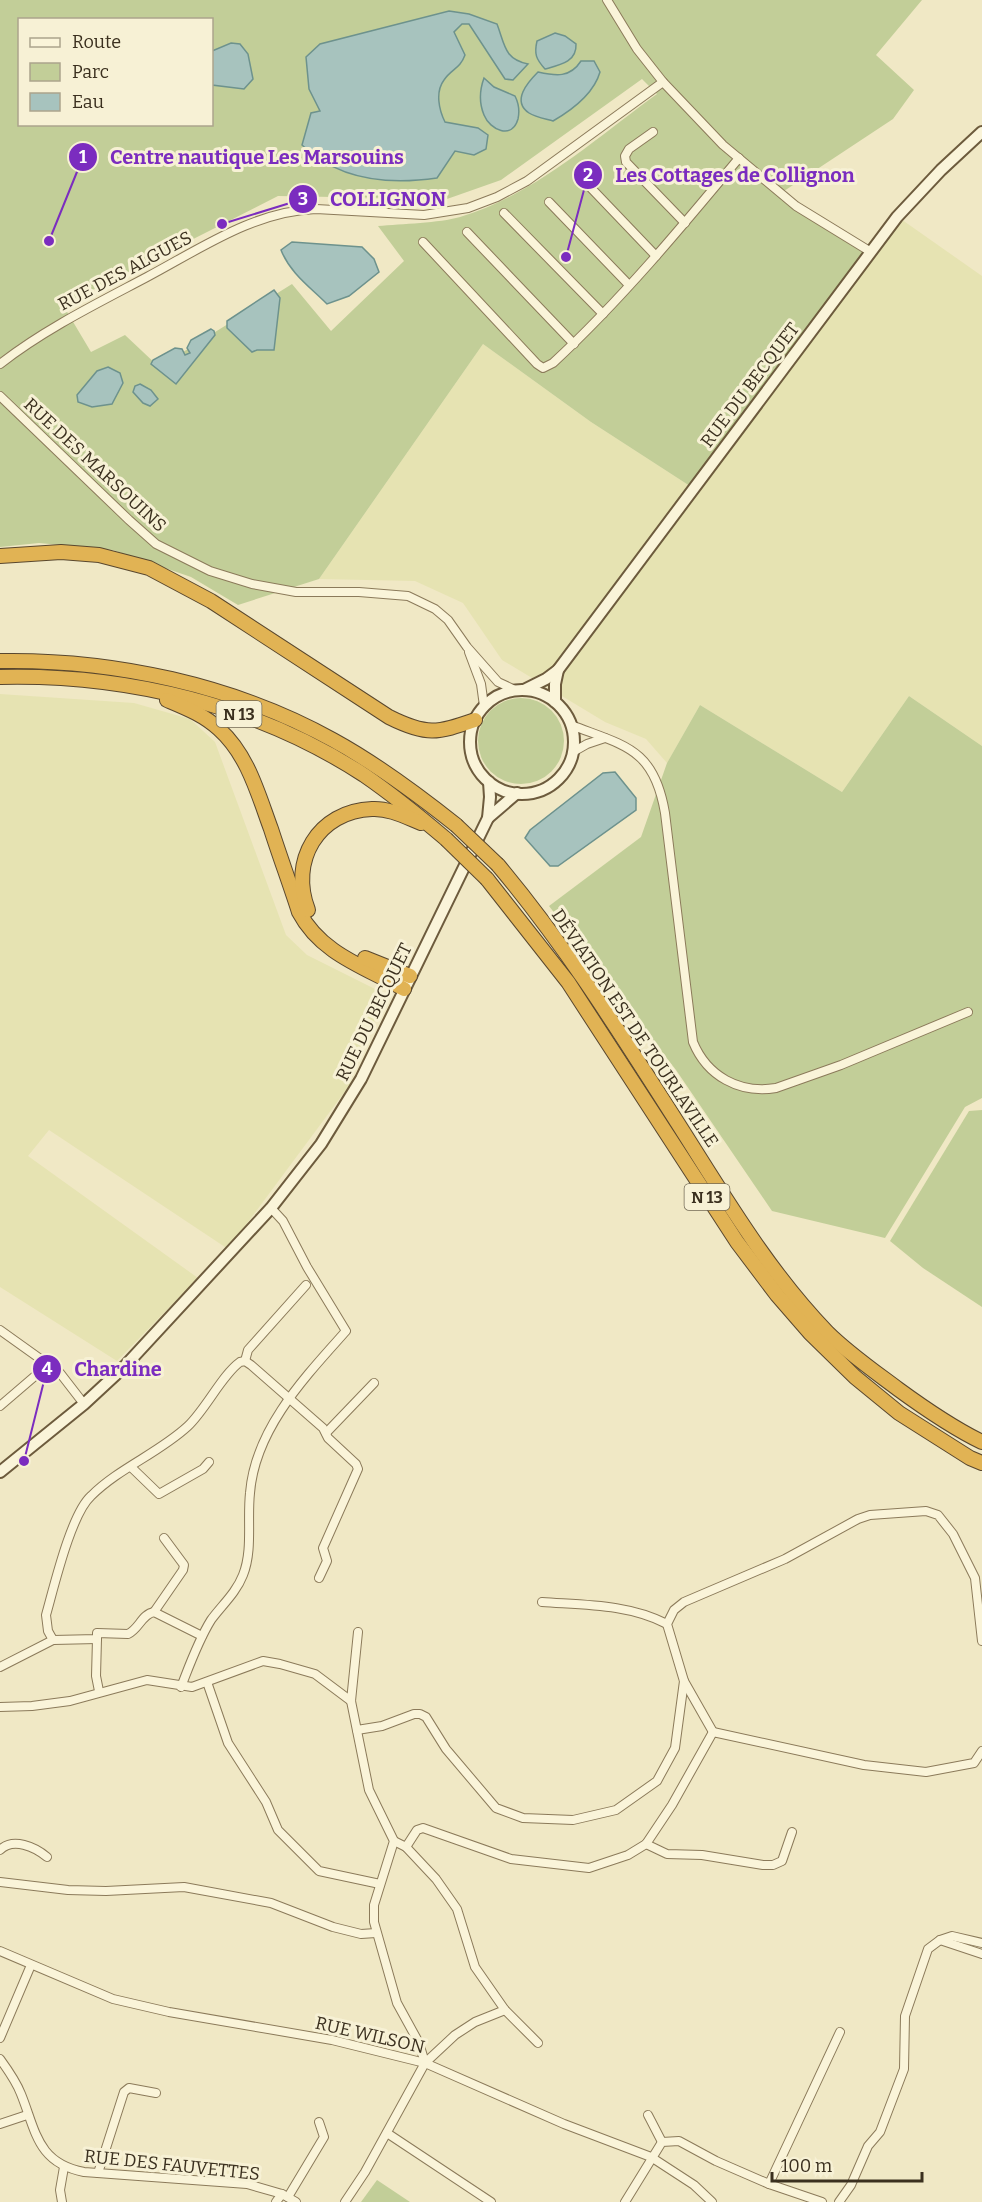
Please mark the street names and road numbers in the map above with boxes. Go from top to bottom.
street label: RUE DES ALGUES [54,226,196,316]
street label: RUE DU BECQUET [696,318,804,452]
street label: RUE DES MARSOUINS [19,393,171,537]
road number: N 13 [216,701,262,727]
street label: DÉVIATION EST DE TOURLAVILLE [547,904,724,1151]
street label: RUE DU BECQUET [331,939,417,1084]
road number: N 13 [684,1184,730,1210]
street label: RUE WILSON [313,2012,427,2058]
street label: RUE DES FAUVETTES [83,2145,261,2185]

